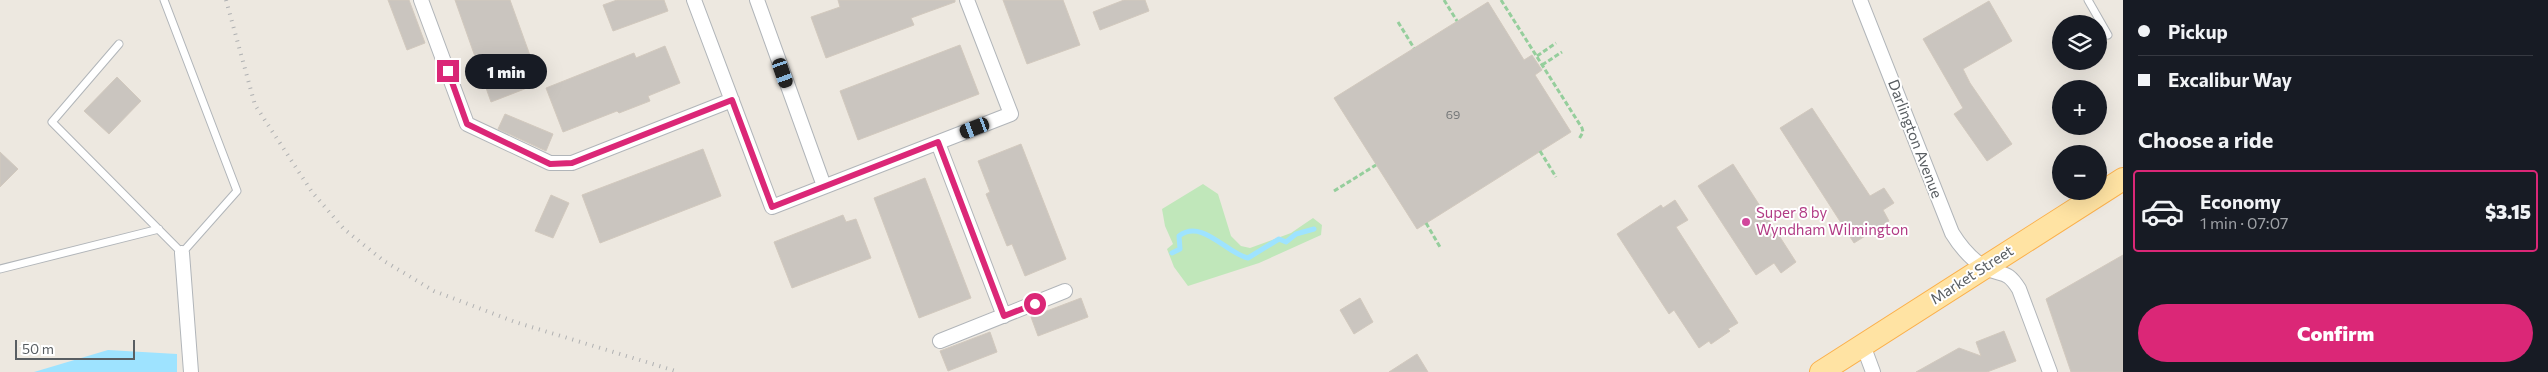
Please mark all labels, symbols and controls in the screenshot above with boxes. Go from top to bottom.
map controls [2052,15,2107,200]
button: layers [2052,15,2107,70]
text: Pickup [2168,20,2228,43]
callout: 1 min [466,54,548,88]
car [771,56,794,90]
route end [437,60,459,82]
text: 1 min [487,62,525,81]
text: Excalibur Way [2168,68,2292,91]
street label: Darlington Avenue [1885,77,1947,201]
button: + [2052,80,2107,135]
house number: 69 [1446,107,1460,121]
car [958,116,991,140]
text: Choose a ride [2138,126,2273,153]
button: − [2052,145,2107,200]
icon: car [2140,189,2185,234]
text: Economy [2200,190,2281,213]
text: $3.15 [2485,200,2531,223]
place label: Super 8 by Wyndham Wilmington [1756,203,1908,238]
text: 1 min · 07:07 [2200,213,2288,232]
marker: Super 8 by Wyndham Wilmington [1740,216,1752,228]
street label: Market Street [1927,241,2016,308]
route start [1024,293,1046,315]
button: Confirm [2138,304,2533,362]
scale bar [15,337,135,360]
text: 50 m [22,340,54,357]

